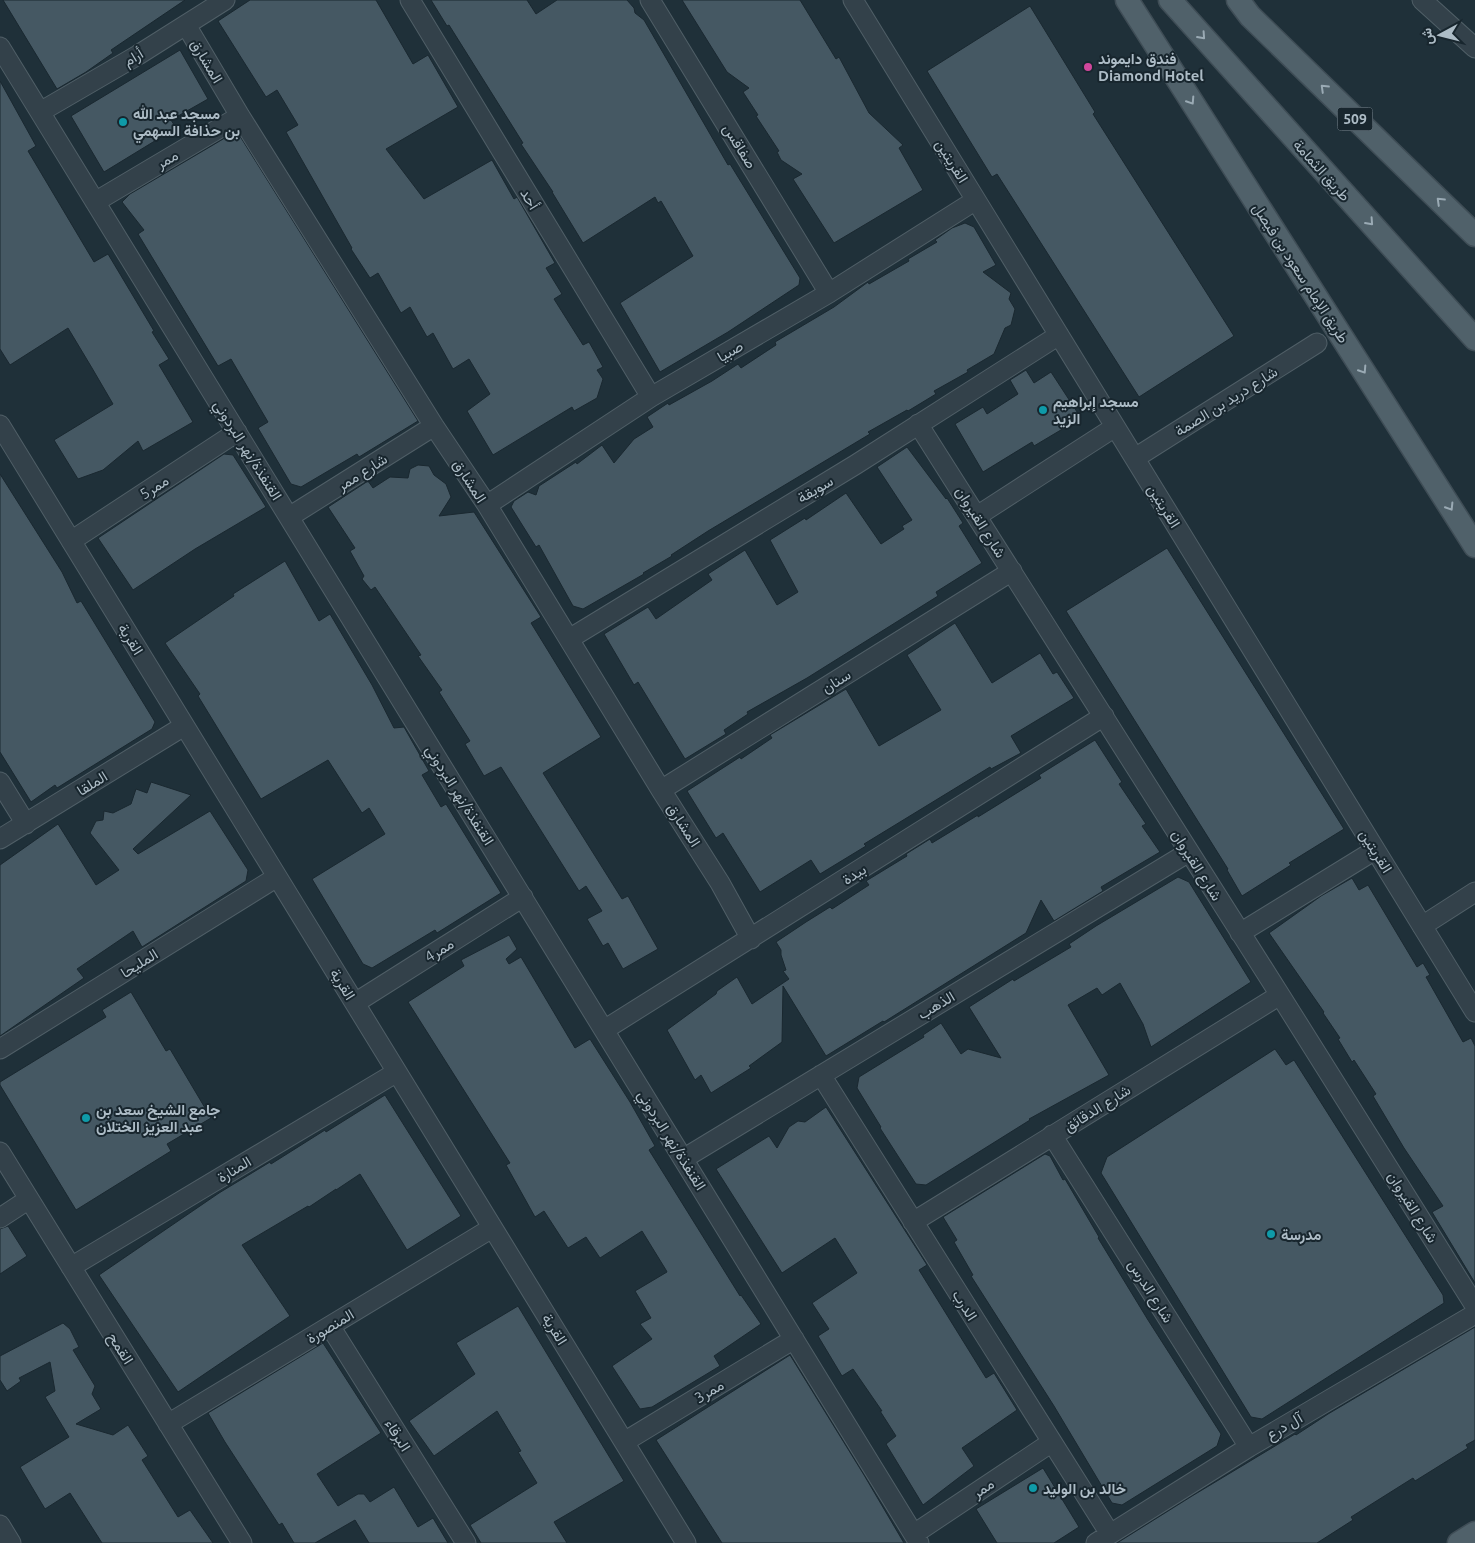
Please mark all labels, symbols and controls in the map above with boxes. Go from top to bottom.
north arrow [1415,10,1465,60]
text: ش [1418,27,1437,46]
one-way arrow [1196,31,1205,40]
street label: المشارق [186,36,227,86]
street label: أرام [120,44,147,71]
place label: فندق دايموند Diamond Hotel [1098,50,1204,84]
marker: فندق دايموند Diamond Hotel [1082,61,1094,73]
one-way arrow [1321,85,1330,94]
one-way arrow [1184,95,1194,104]
place label: مسجد عبد الله بن حذافة السهمي [133,105,240,144]
road number: 509 [1338,108,1372,130]
marker: مسجد عبد الله بن حذافة السهمي [117,116,129,128]
street label: صفاقس [718,121,760,172]
street label: القريتين [930,136,972,187]
street label: طريق الثمامة [1289,136,1354,206]
street label: ممر [152,146,181,173]
street label: أحد [517,185,543,213]
one-way arrow [1437,198,1446,207]
street label: طريق الإمام سعود بن فيصل [1248,200,1353,347]
one-way arrow [1364,217,1373,226]
street label: صبيا [714,337,746,366]
street label: شارع دريد بن الصمة [1172,363,1282,442]
one-way arrow [1357,365,1367,374]
place label: مسجد إبراهيم الزيد [1053,393,1139,428]
street label: القنفذة/نهر البردوني [206,397,286,506]
marker: مسجد إبراهيم الزيد [1037,404,1049,416]
street label: شارع ممر [333,450,392,497]
street label: المشارق [449,456,490,506]
street label: ممر5 [136,471,172,503]
street label: سويقة [794,472,837,507]
street label: القريتين [1142,481,1184,532]
street label: شارع القيروان [950,483,1010,562]
one-way arrow [1444,502,1454,511]
street label: القرية [114,620,147,658]
street label: سنان [818,666,854,697]
street label: القنفذة/نهر البردوني [418,742,498,851]
street label: الملقا [74,767,110,799]
street label: المشارق [663,800,704,850]
street label: شارع القيروان [1166,826,1226,905]
street label: القريتين [1354,826,1396,877]
street label: بيدة [839,860,870,889]
street label: ممر4 [421,935,457,966]
street label: المليحا [117,945,161,982]
street label: القرية [326,965,359,1003]
street label: الذهب [914,987,958,1023]
street label: شارع الدقائق [1061,1081,1135,1138]
street label: القنفذة/نهر البردوني [630,1087,710,1196]
place label: جامع الشيخ سعد بن عبد العزيز الختلان [96,1101,220,1136]
marker: جامع الشيخ سعد بن عبد العزيز الختلان [80,1112,92,1124]
street label: المنارة [214,1152,254,1186]
street label: شارع القيروان [1382,1168,1442,1247]
place label: مدرسة [1281,1226,1322,1244]
marker: مدرسة [1265,1228,1277,1240]
street label: شارع الدرس [1122,1256,1177,1327]
street label: الدرب [948,1287,981,1324]
street label: المنصورة [303,1305,357,1348]
street label: القرية [538,1310,571,1348]
street label: القمح [102,1329,137,1369]
street label: ممر3 [691,1376,727,1407]
street label: آل درع [1263,1408,1308,1446]
street label: البرقاء [381,1416,414,1455]
street label: ممر [968,1475,998,1503]
place label: خالد بن الوليد [1043,1480,1126,1498]
marker: خالد بن الوليد [1027,1482,1039,1494]

